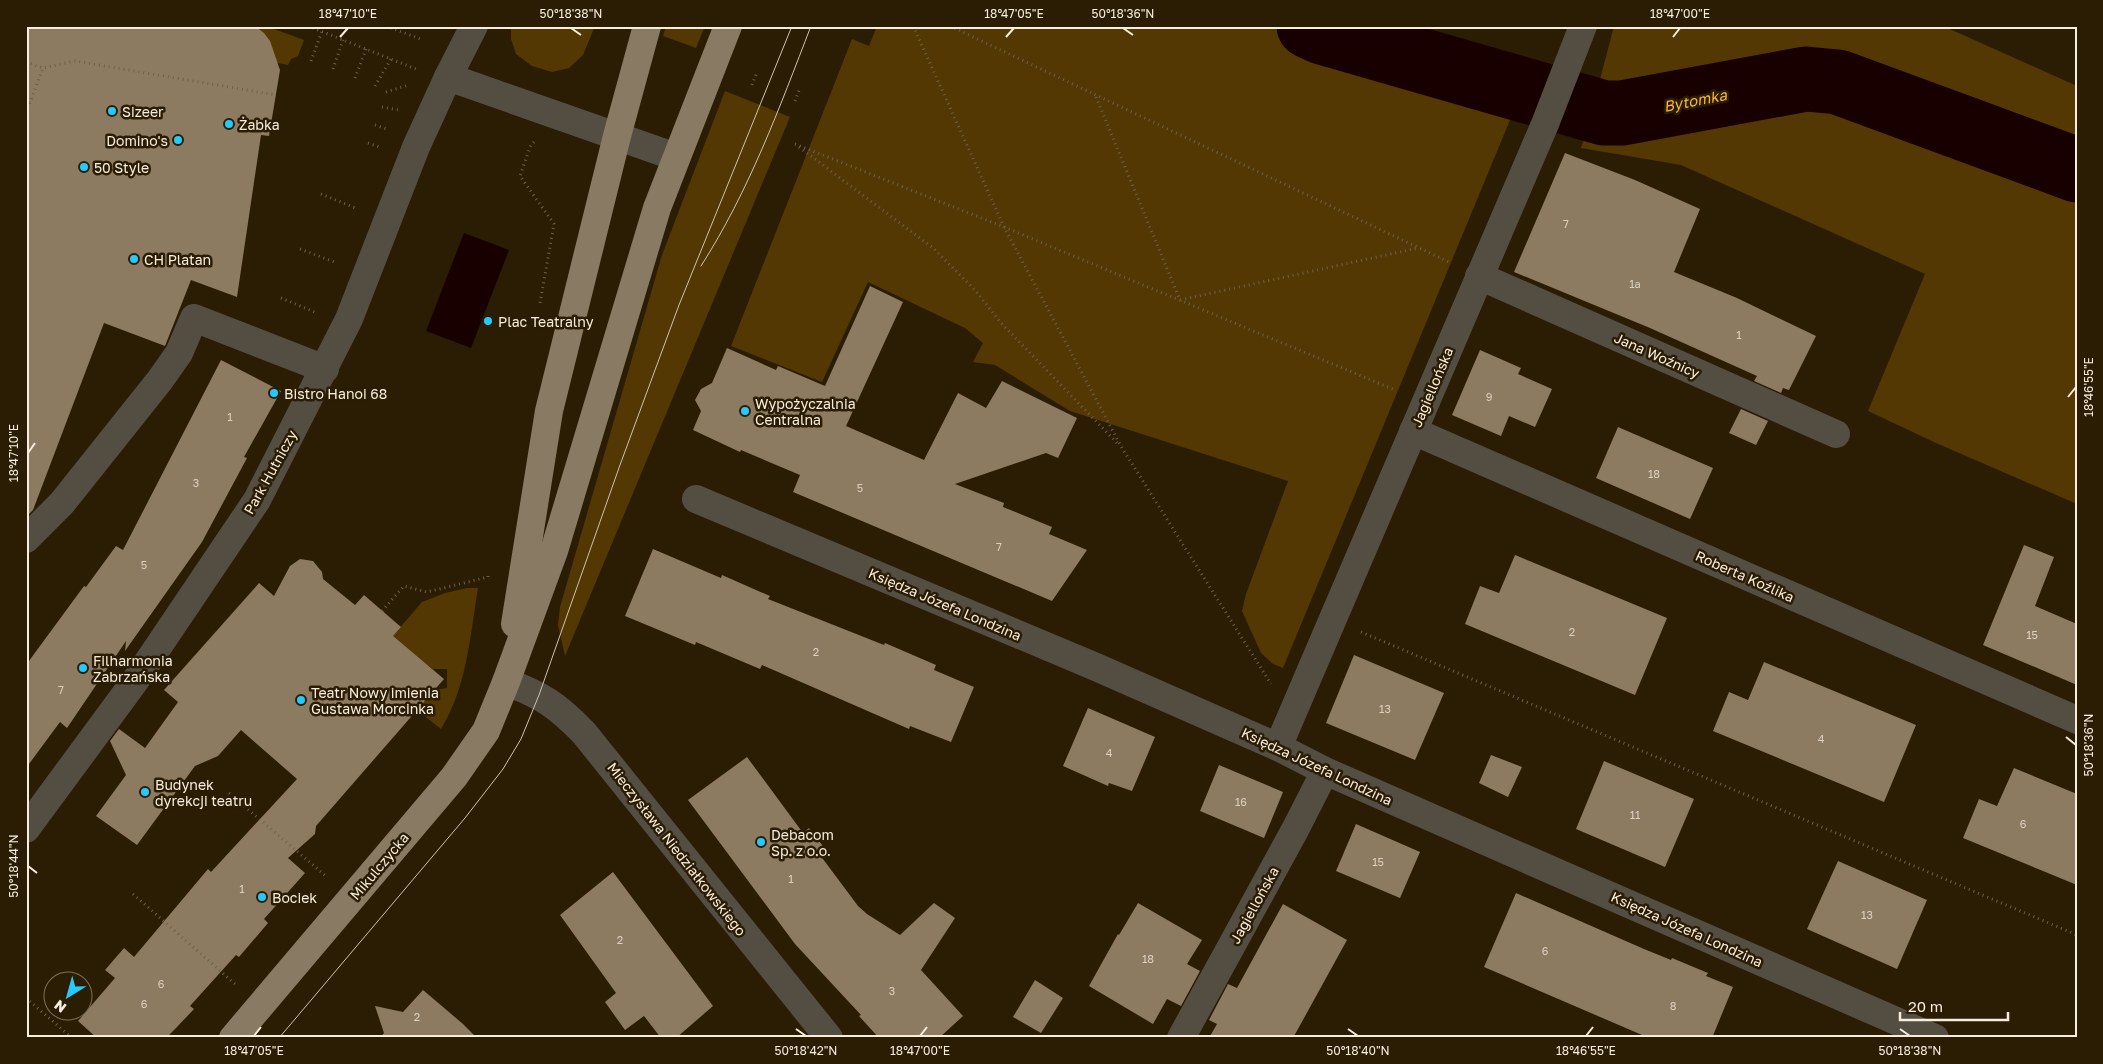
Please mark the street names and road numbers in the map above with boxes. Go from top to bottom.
street label: Jana Woźnicy [1612,329,1702,381]
street label: Jagiellońska [1408,345,1456,429]
street label: Park Hutniczy [240,427,300,517]
street label: Roberta Koźlika [1693,547,1797,605]
street label: Księdza Józefa Londzina [866,564,1024,644]
street label: Księdza Józefa Londzina [1239,724,1395,808]
street label: Mieczysława Niedziałkowskiego [604,759,750,939]
street label: Mikulczycka [346,829,412,903]
street label: Jagiellońska [1226,864,1282,946]
street label: Księdza Józefa Londzina [1608,888,1766,970]

